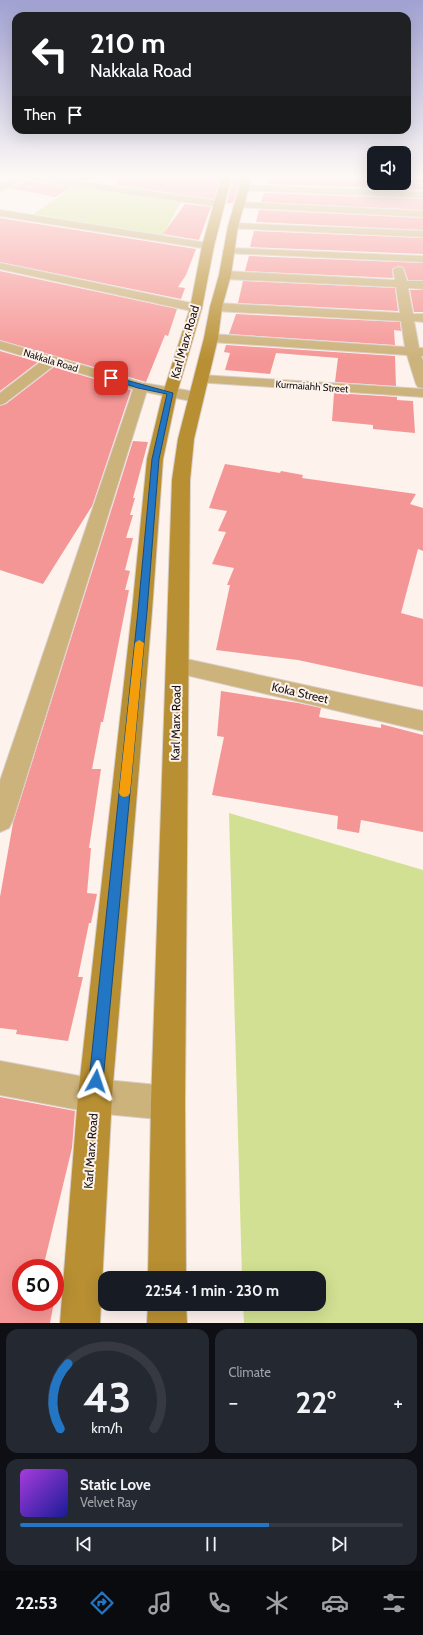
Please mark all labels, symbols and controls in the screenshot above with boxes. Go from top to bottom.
text: 210 m [90,26,166,60]
icon: left [24,28,76,80]
text: Nakkala Road [90,60,192,82]
icon: arrive [64,104,86,126]
text: Then [24,106,56,124]
map controls [367,146,411,190]
button: sound [367,146,411,190]
street label: Karl Marx Road [167,303,202,380]
street label: Nakkala Road [22,346,80,375]
pin [94,361,128,395]
icon: arrive [100,367,122,389]
street label: Kurmaiahh Street [275,377,350,396]
street label: Koka Street [270,679,330,706]
street label: Karl Marx Road [167,685,184,761]
position arrow [75,1060,117,1102]
street label: Karl Marx Road [80,1113,101,1189]
speed limit sign: 50 [12,1259,64,1311]
text: 22:54 · 1 min · 230 m [145,1282,279,1300]
text: Climate [229,1364,271,1380]
text: 43 [83,1372,131,1422]
text: 22° [296,1384,336,1421]
text: − [229,1389,238,1416]
text: + [393,1389,403,1416]
text: km/h [92,1419,123,1437]
text: Static Love [80,1476,151,1494]
text: Velvet Ray [80,1494,137,1510]
icon: previous [73,1533,95,1555]
icon: pause [200,1533,222,1555]
icon: next [328,1533,350,1555]
icon: directions [88,1589,116,1617]
icon: music [146,1589,174,1617]
icon: phone [205,1589,233,1617]
icon: climate [263,1589,291,1617]
icon: car [321,1589,349,1617]
icon: filters [380,1589,408,1617]
text: 22:53 [15,1592,58,1614]

